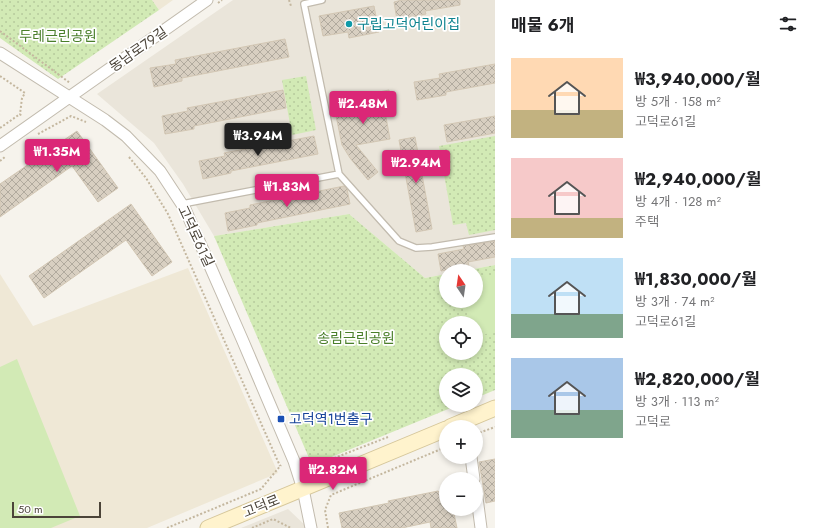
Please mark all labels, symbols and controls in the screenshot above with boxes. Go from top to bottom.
text: 매물 6개 [511,13,574,37]
icon: filters [777,13,799,35]
place label: 구립고덕어린이집 [357,14,460,34]
marker: 구립고덕어린이집 [344,19,354,29]
street label: 동남로79길 [105,22,171,76]
park label: 두레근린공원 [19,26,97,46]
text: ₩3,940,000/월 [635,67,761,91]
icon: home [543,74,591,122]
pin: ₩2.48M [330,91,396,125]
text: 방 5개 · 158 m² [635,92,721,111]
text: ₩2.48M [338,94,388,113]
text: 고덕로61길 [635,112,696,131]
pin: ₩3.94M [225,123,291,157]
text: ₩3.94M [233,126,283,145]
pin: ₩1.35M [24,139,90,173]
text: ₩1.35M [34,142,80,161]
pin: ₩2.94M [383,150,449,184]
text: ₩2.94M [391,153,441,172]
text: ₩2,940,000/월 [635,167,761,191]
pin: ₩1.83M [254,174,320,208]
icon: home [543,174,591,222]
text: ₩1.83M [264,177,310,196]
text: 방 4개 · 128 m² [635,192,721,211]
street label: 고덕로61길 [173,202,219,270]
text: 주택 [635,212,659,231]
north arrow [439,264,483,308]
map controls [439,264,483,516]
text: ₩1,830,000/월 [635,267,757,291]
icon: home [543,274,591,322]
text: 방 3개 · 74 m² [635,292,715,311]
text: 고덕로61길 [635,312,696,331]
button: locate [439,316,483,360]
park label: 송림근린공원 [317,328,395,348]
text: ₩2,820,000/월 [635,367,760,391]
button: layers [439,368,483,412]
icon: home [543,374,591,422]
text: 방 3개 · 113 m² [635,392,719,411]
place label: 고덕역1번출구 [289,409,373,429]
text: 고덕로 [635,412,671,431]
marker: 고덕역1번출구 [276,414,286,424]
button: + [439,420,483,464]
pin: ₩2.82M [300,457,366,491]
text: ₩2.82M [309,460,357,479]
button: − [439,472,483,516]
street label: 고덕로 [239,489,283,523]
scale bar [12,500,101,519]
text: 50 m [18,501,43,517]

